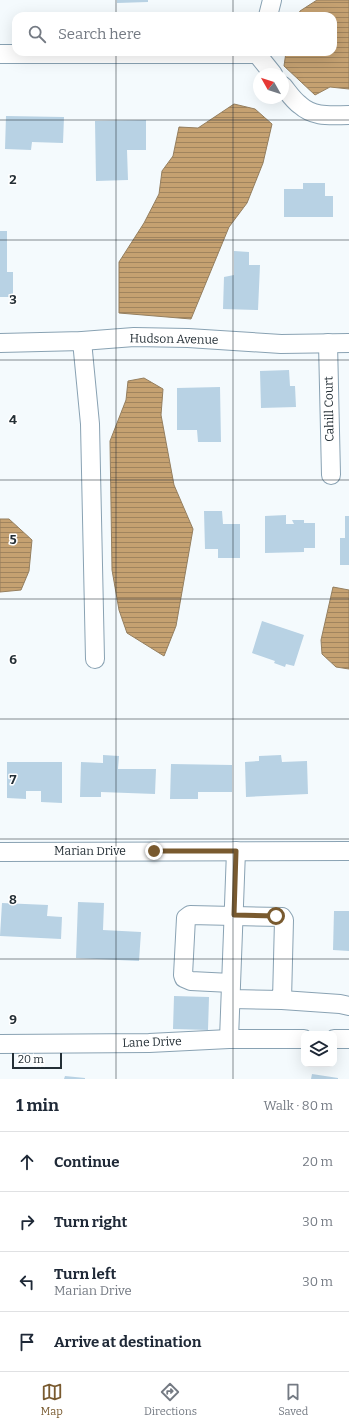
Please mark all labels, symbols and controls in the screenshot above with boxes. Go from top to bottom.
search box [12,12,337,56]
icon: search [26,23,48,45]
text: Search here [58,25,141,43]
north arrow [253,68,289,104]
text: 2 [9,172,17,187]
text: 3 [9,292,17,307]
street label: Hudson Avenue [129,331,219,347]
street label: Cahill Court [321,375,337,442]
text: 4 [9,412,17,427]
text: 5 [9,532,17,547]
text: 6 [9,652,17,667]
text: 7 [10,772,17,787]
route end [145,842,163,860]
street label: Marian Drive [54,844,126,858]
text: 8 [9,892,17,907]
route start [267,907,285,925]
text: 9 [9,1012,17,1027]
map controls [301,1031,337,1067]
button: layers [301,1031,337,1067]
street label: Lane Drive [122,1034,182,1050]
scale bar [12,1051,62,1070]
text: 20 m [18,1053,44,1066]
text: 1 min [16,1095,59,1116]
text: Walk · 80 m [263,1098,333,1113]
icon: ahead [16,1151,38,1173]
text: Continue [54,1153,120,1171]
text: 20 m [303,1154,333,1169]
icon: right [16,1211,38,1233]
text: Turn right [54,1213,127,1231]
text: 30 m [302,1214,333,1229]
text: Turn left [54,1265,116,1283]
icon: left [16,1271,38,1293]
text: 30 m [302,1274,333,1289]
text: Marian Drive [54,1283,132,1298]
icon: arrive [16,1331,38,1353]
text: Arrive at destination [54,1333,201,1351]
tab: Map [41,1381,63,1418]
tab: Directions [144,1381,197,1418]
tab: Saved [278,1381,308,1418]

